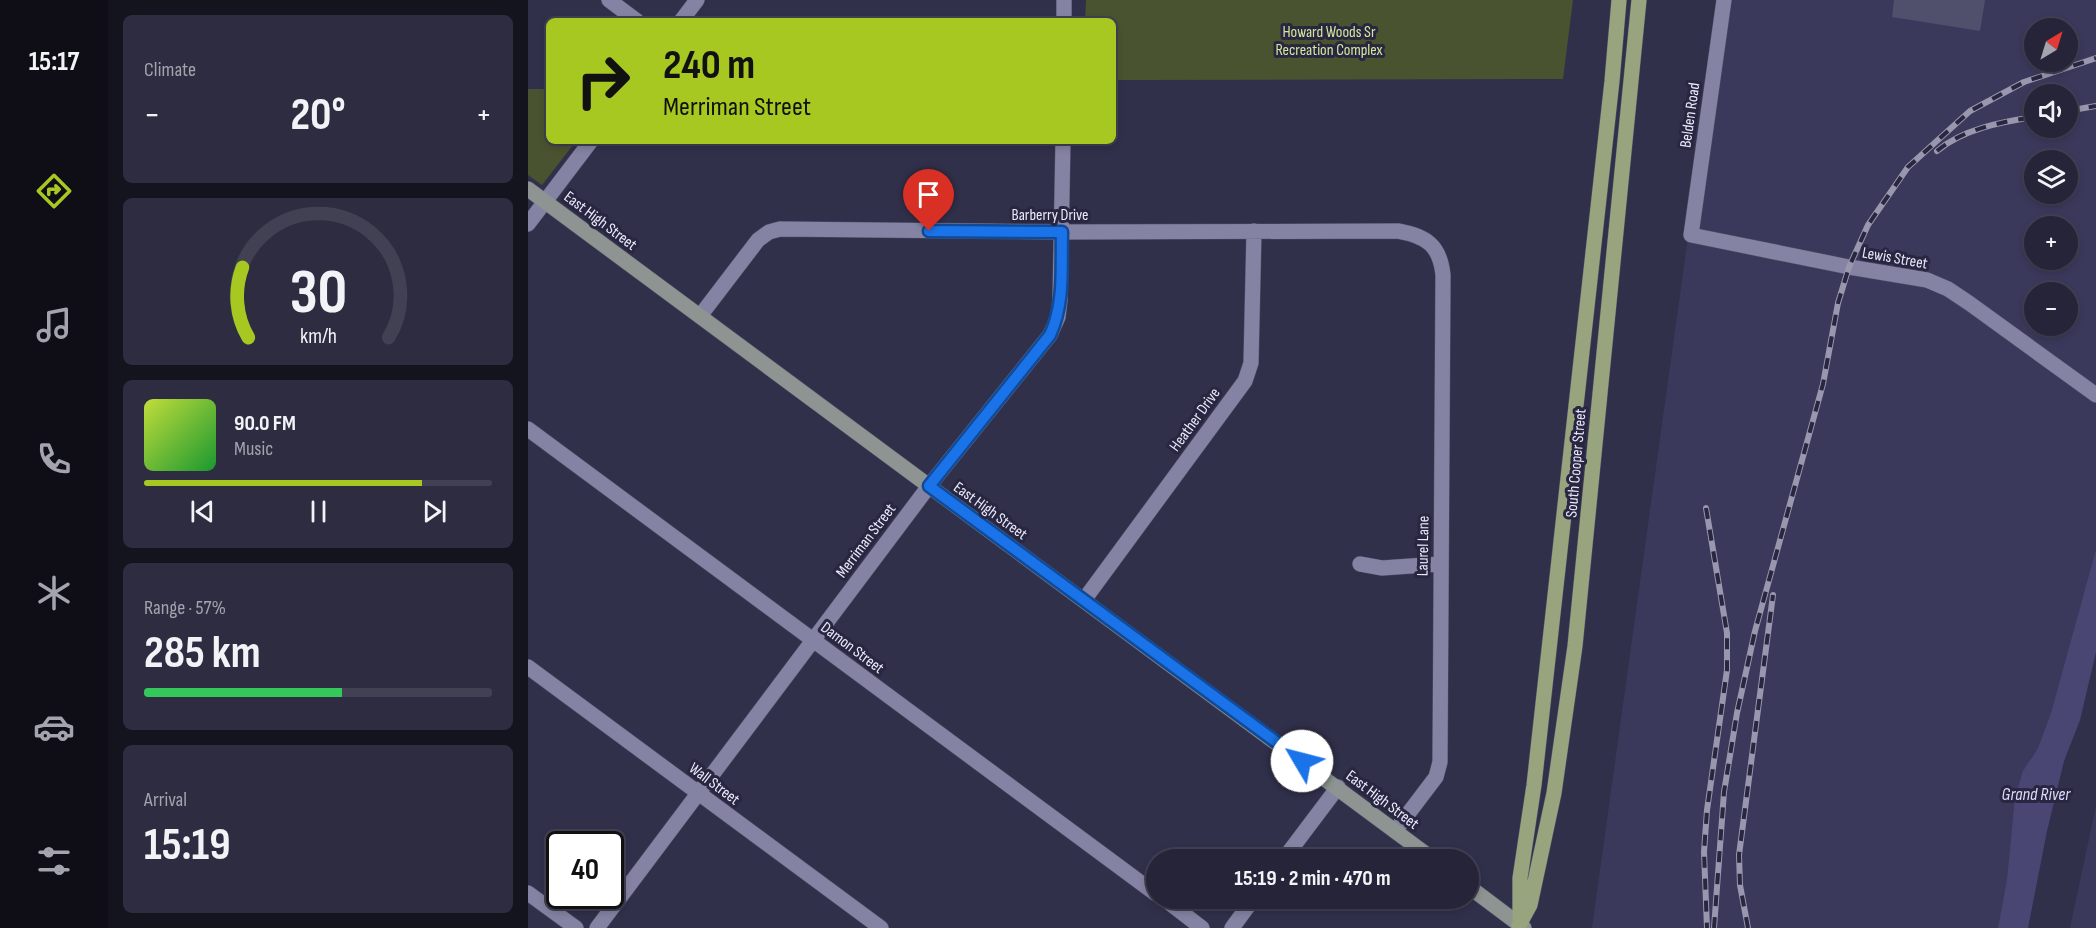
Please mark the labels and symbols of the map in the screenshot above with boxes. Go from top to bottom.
north arrow [2024,18,2078,72]
park label: Howard Woods Sr Recreation Complex [1275,23,1383,60]
street label: Belden Road [1677,81,1704,149]
pin [903,169,954,231]
street label: East High Street [560,188,640,255]
street label: Barberry Drive [1012,206,1088,225]
street label: Lewis Street [1861,243,1929,274]
street label: Heather Drive [1166,384,1225,455]
street label: South Cooper Street [1562,408,1591,518]
street label: East High Street [950,478,1031,544]
street label: Merriman Street [832,500,900,582]
street label: Laurel Lane [1413,516,1434,576]
street label: Damon Street [817,618,887,678]
position arrow [1270,729,1334,793]
street label: Wall Street [685,759,743,809]
street label: East High Street [1342,767,1422,834]
water label: Grand River [2002,784,2071,805]
speed limit sign: 40 [546,831,624,909]

